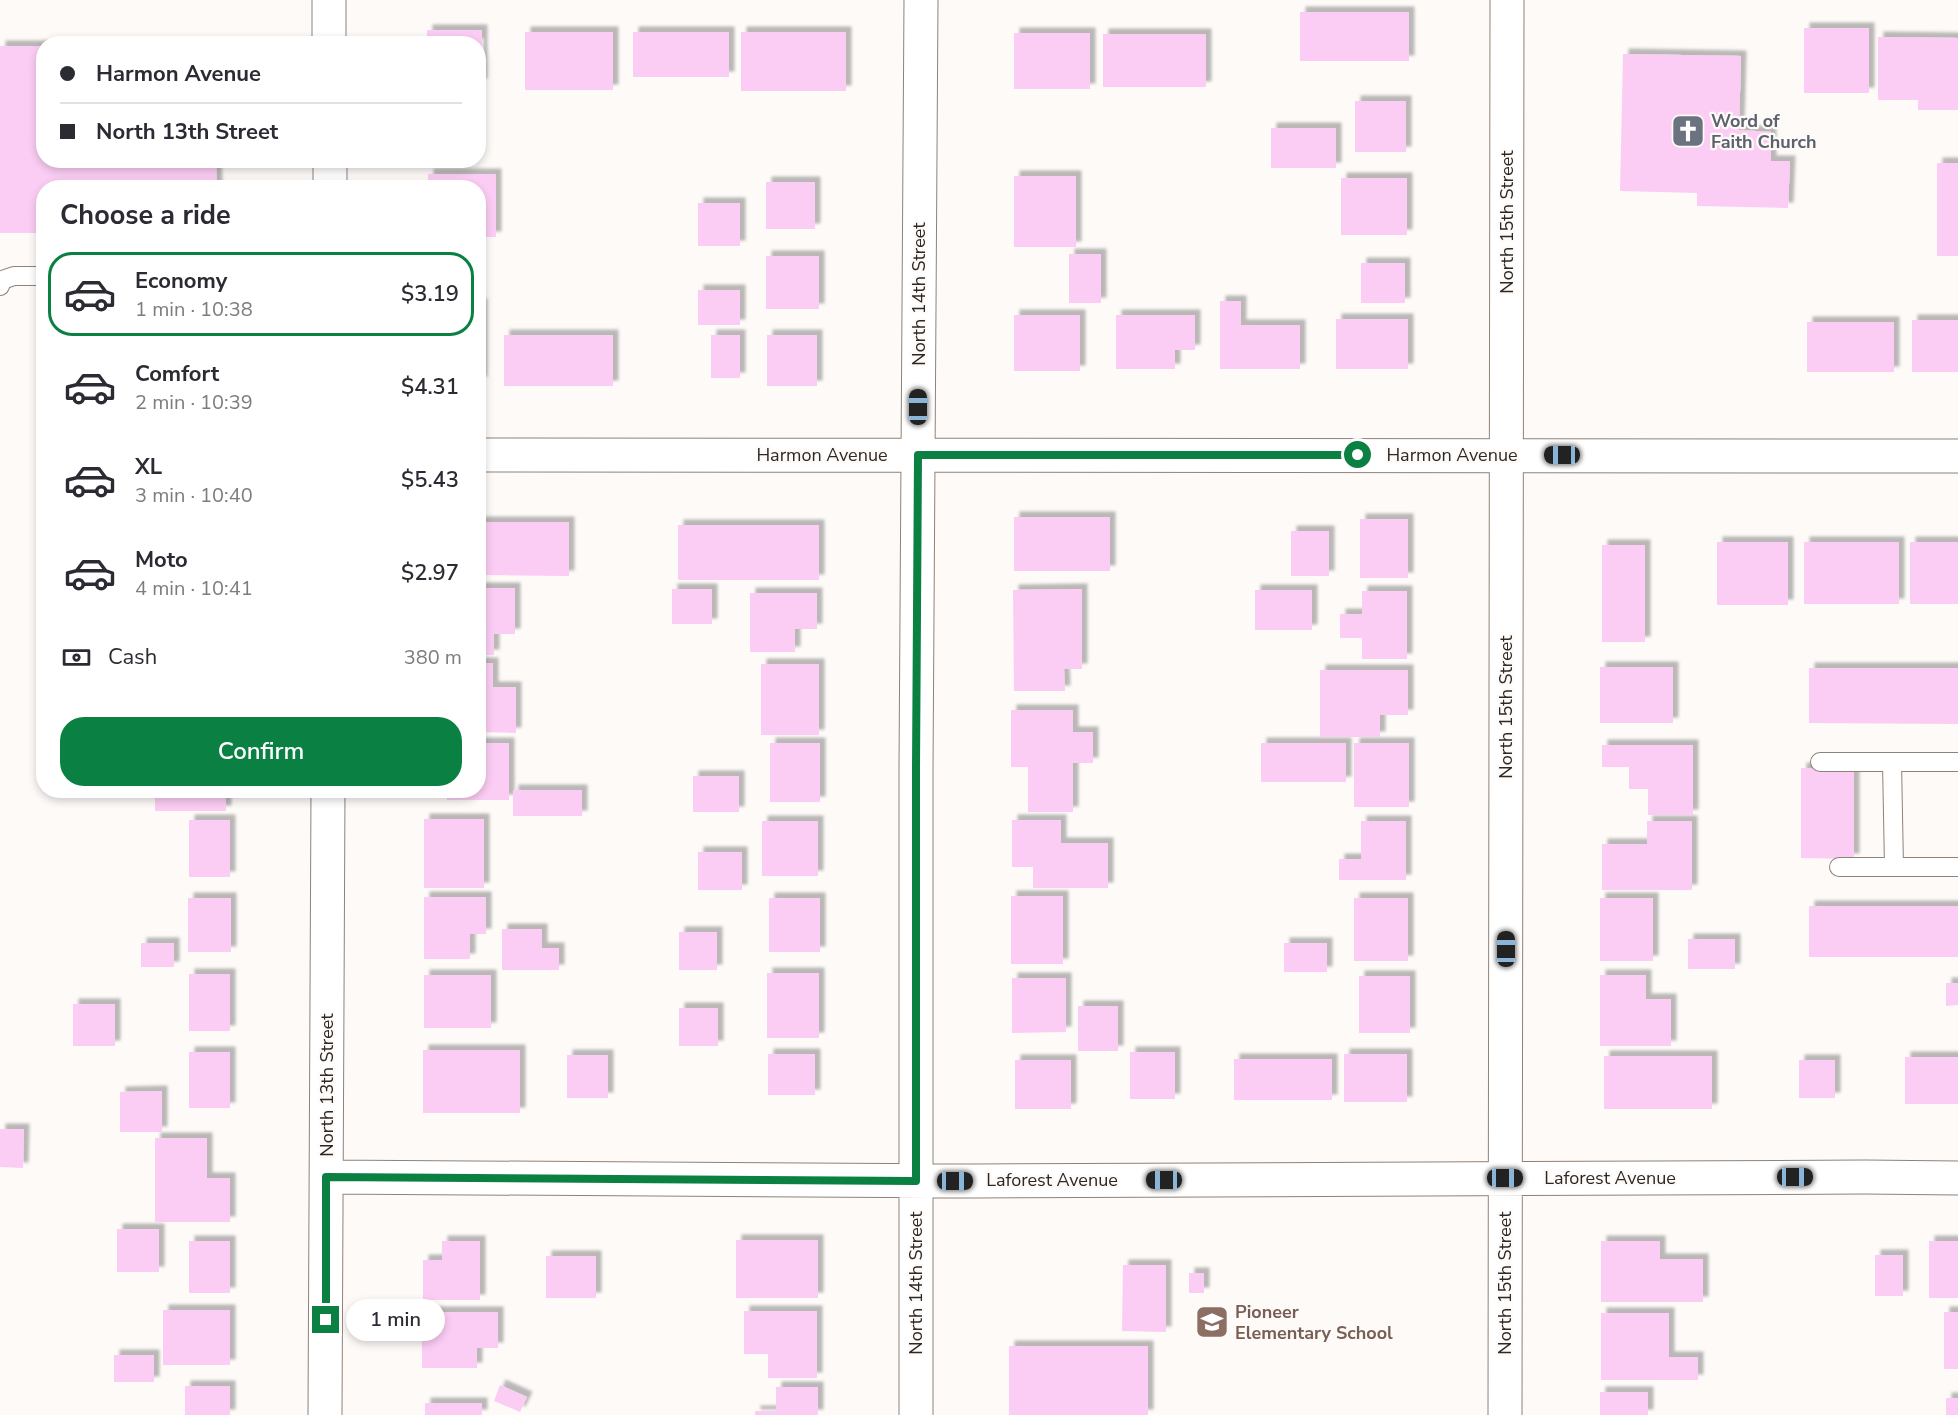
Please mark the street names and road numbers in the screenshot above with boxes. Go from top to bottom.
street label: North 15th Street [1495,150,1519,294]
street label: North 14th Street [907,222,931,366]
street label: Harmon Avenue [756,443,888,467]
street label: Harmon Avenue [1386,443,1518,467]
street label: North 15th Street [1494,635,1518,779]
street label: North 13th Street [315,1013,339,1157]
street label: Laforest Avenue [1544,1166,1676,1190]
street label: Laforest Avenue [986,1168,1118,1192]
street label: North 14th Street [904,1211,928,1355]
street label: North 15th Street [1493,1211,1517,1355]

